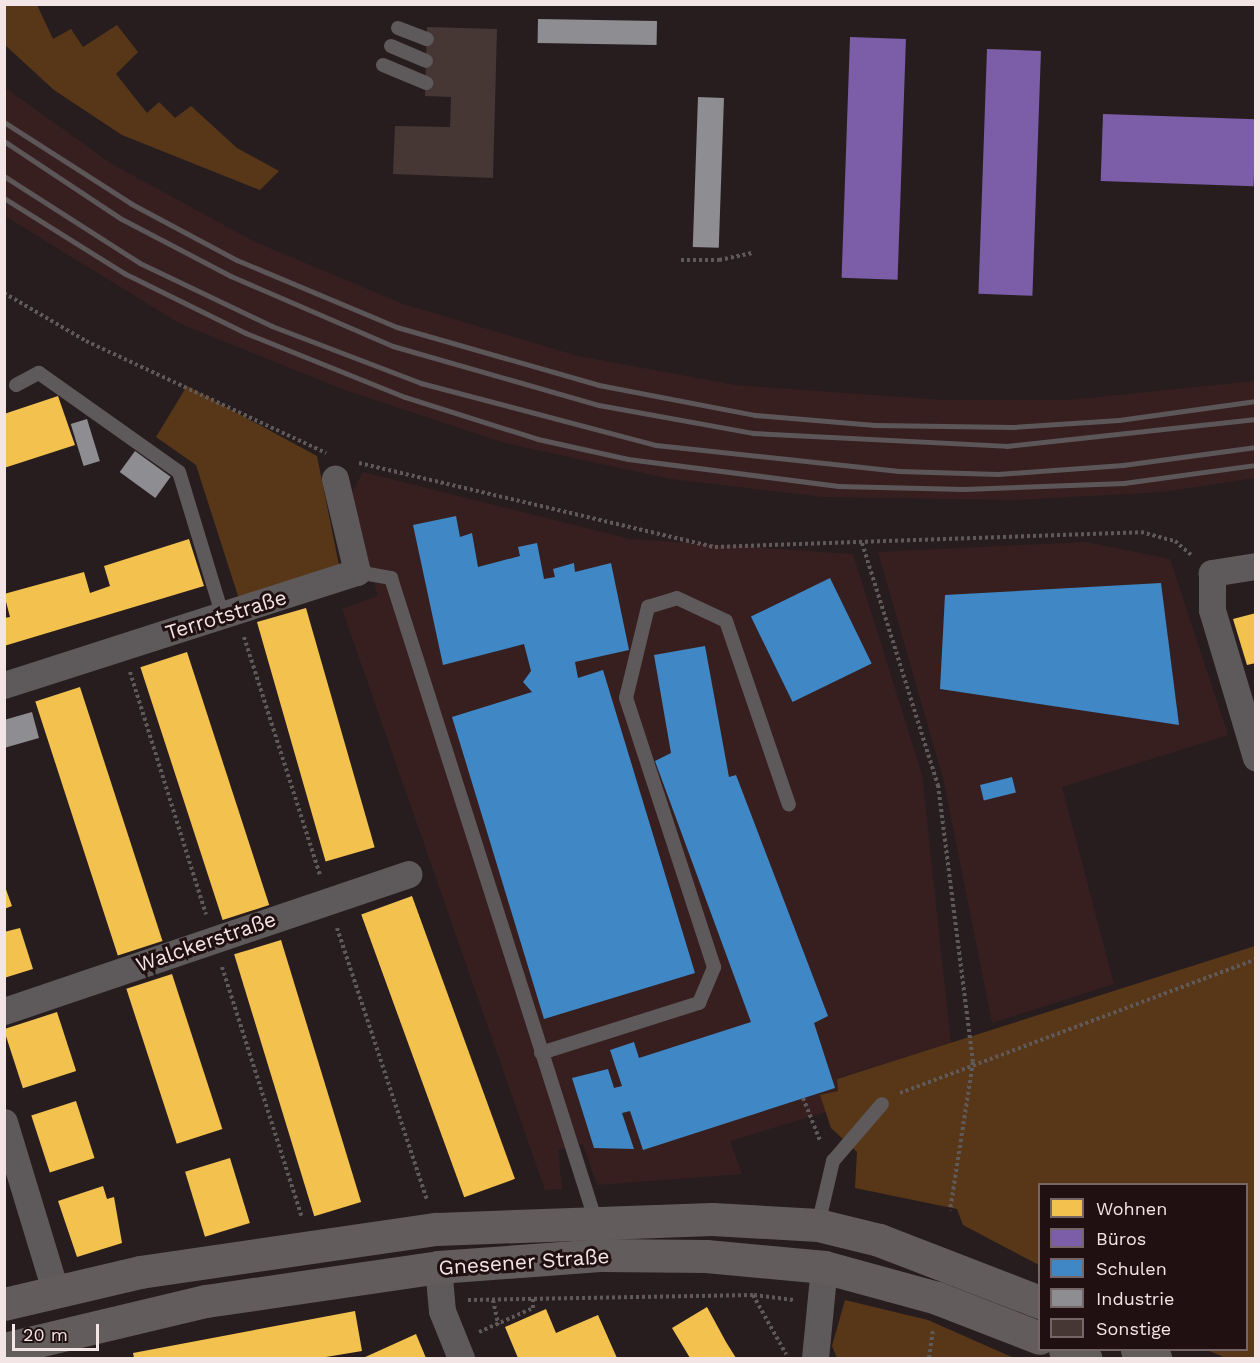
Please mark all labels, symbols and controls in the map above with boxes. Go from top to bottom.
street label: Terrotstraße [162,585,290,645]
street label: Walckerstraße [133,906,279,978]
legend [1038,1183,1248,1351]
text: Wohnen [1096,1198,1167,1219]
text: Büros [1096,1228,1146,1249]
street label: Gnesener Straße [437,1243,611,1281]
text: Schulen [1096,1258,1167,1279]
text: Industrie [1096,1288,1174,1309]
scale bar [15,1312,102,1350]
text: Sonstige [1096,1318,1171,1339]
text: 20 m [23,1324,68,1345]

